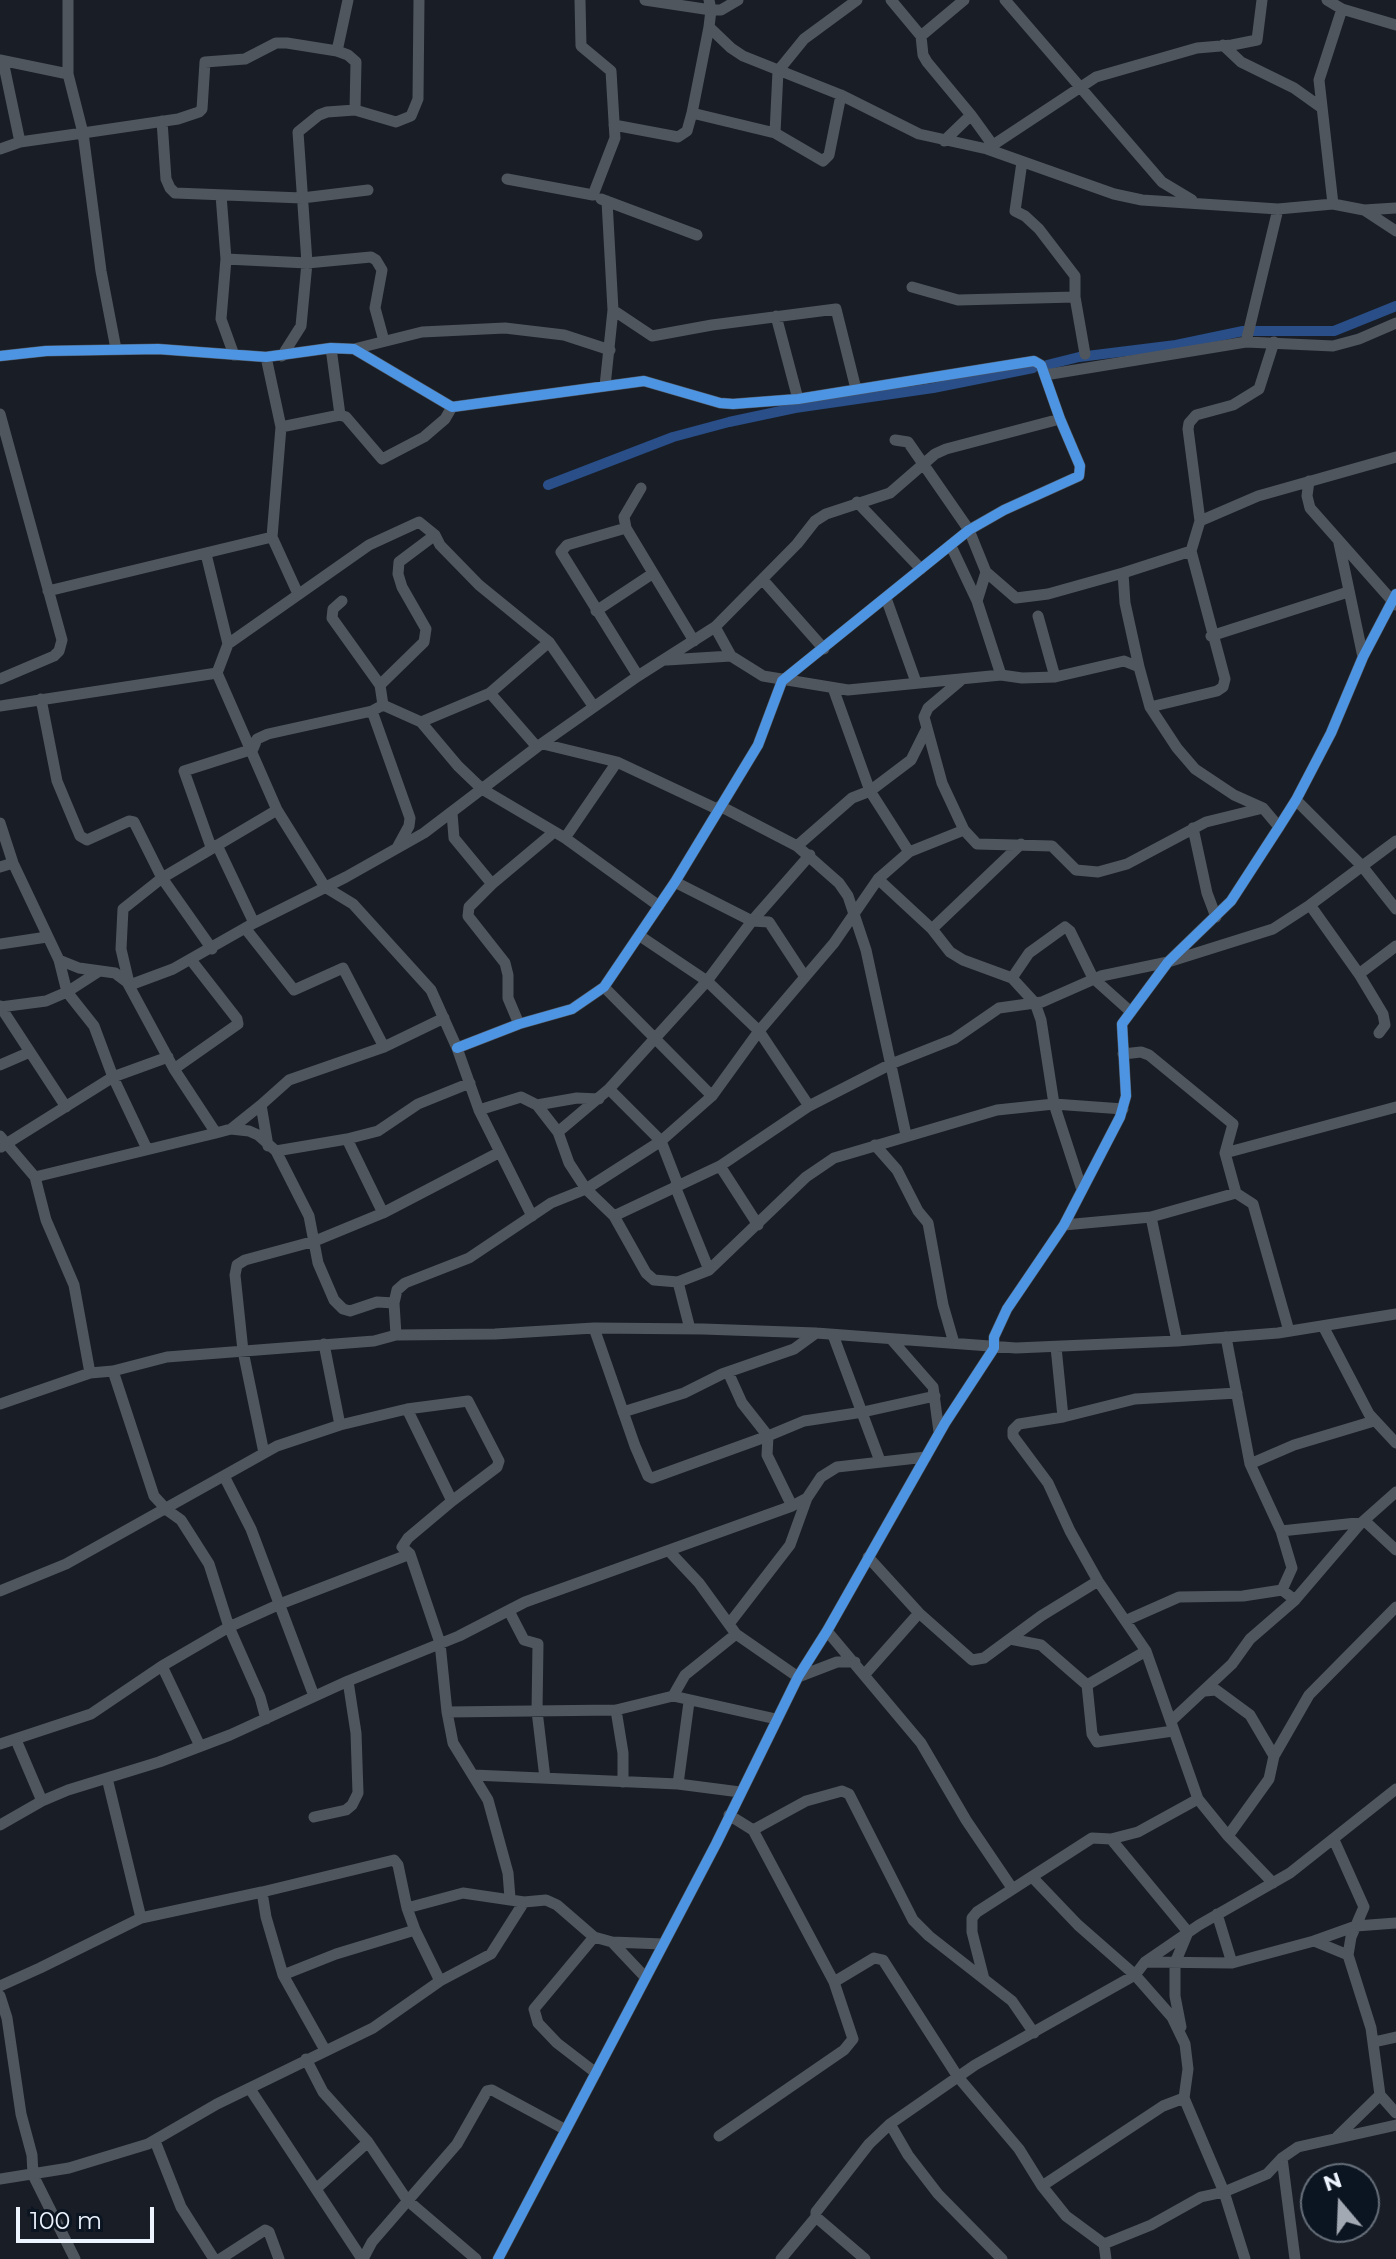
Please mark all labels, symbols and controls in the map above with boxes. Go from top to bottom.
north arrow [1300,2163,1380,2243]
text: N [1320,2166,1345,2197]
scale bar [20,2191,158,2241]
text: 100 m [30,2206,102,2235]

